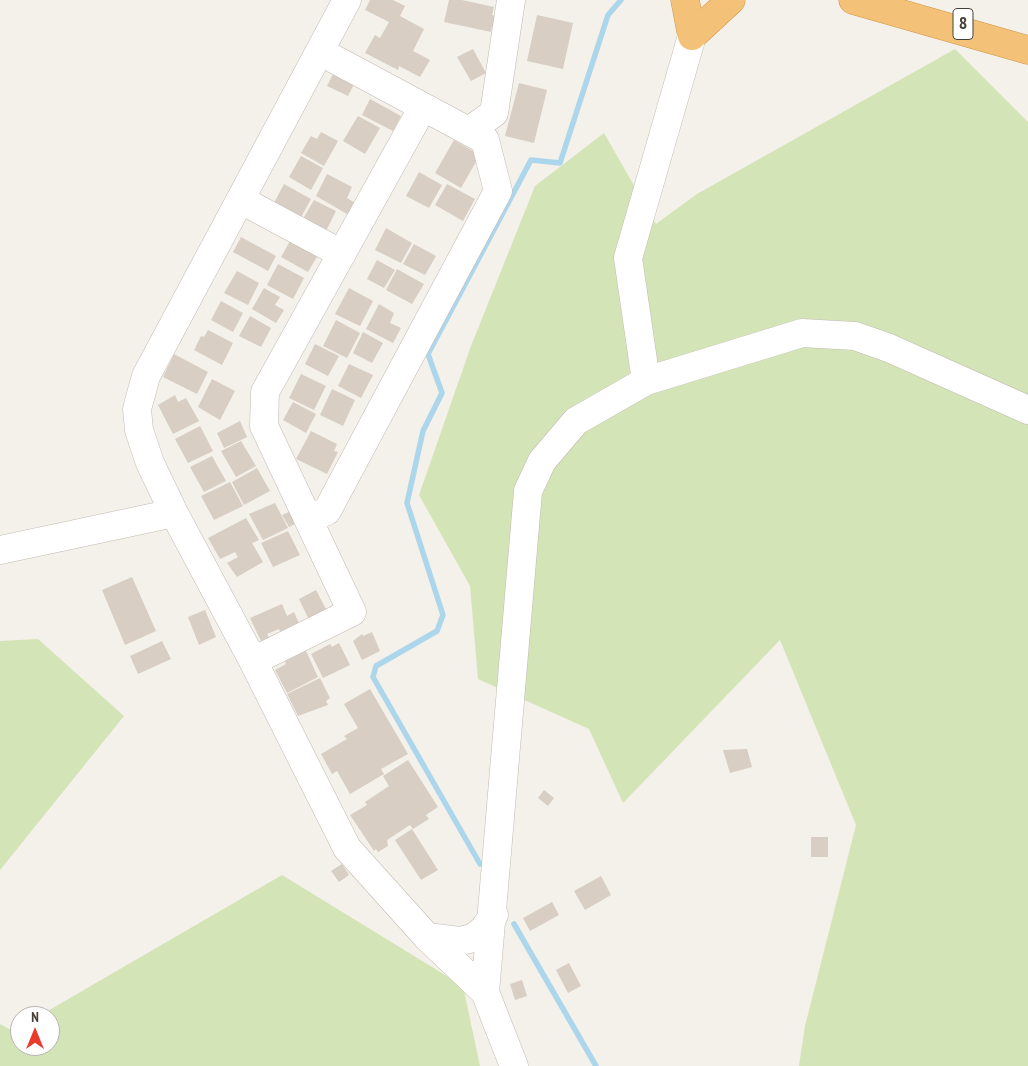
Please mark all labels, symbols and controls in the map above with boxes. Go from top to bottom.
road number: 8 [953,8,973,40]
north arrow [10,1006,60,1056]
text: N [31,1008,39,1026]

